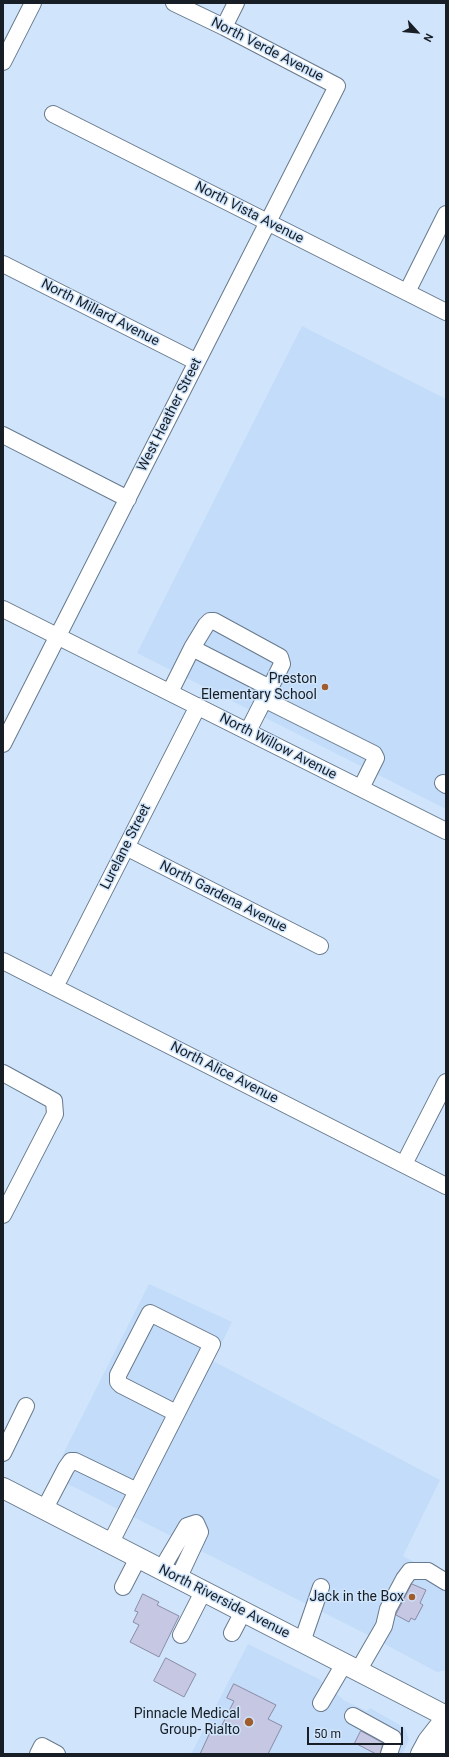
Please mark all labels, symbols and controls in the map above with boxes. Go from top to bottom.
north arrow [397,12,437,52]
street label: North Verde Avenue [208,14,326,86]
text: N [421,31,436,44]
street label: North Vista Avenue [192,178,306,248]
street label: North Millard Avenue [38,276,162,350]
street label: West Heather Street [134,356,206,474]
place label: Preston Elementary School [201,671,317,704]
marker: Preston Elementary School [320,682,330,692]
street label: North Willow Avenue [217,710,339,784]
street label: Lurelane Street [97,801,155,893]
street label: North Gardena Avenue [157,858,289,936]
street label: North Alice Avenue [167,1039,281,1107]
street label: North Riverside Avenue [156,1562,292,1642]
place label: Jack in the Box [309,1589,404,1605]
marker: Jack in the Box [407,1592,417,1602]
place label: Pinnacle Medical Group- Rialto [134,1706,240,1738]
marker: Pinnacle Medical Group- Rialto [243,1716,255,1728]
scale bar [309,1719,405,1745]
text: 50 m [314,1727,341,1741]

